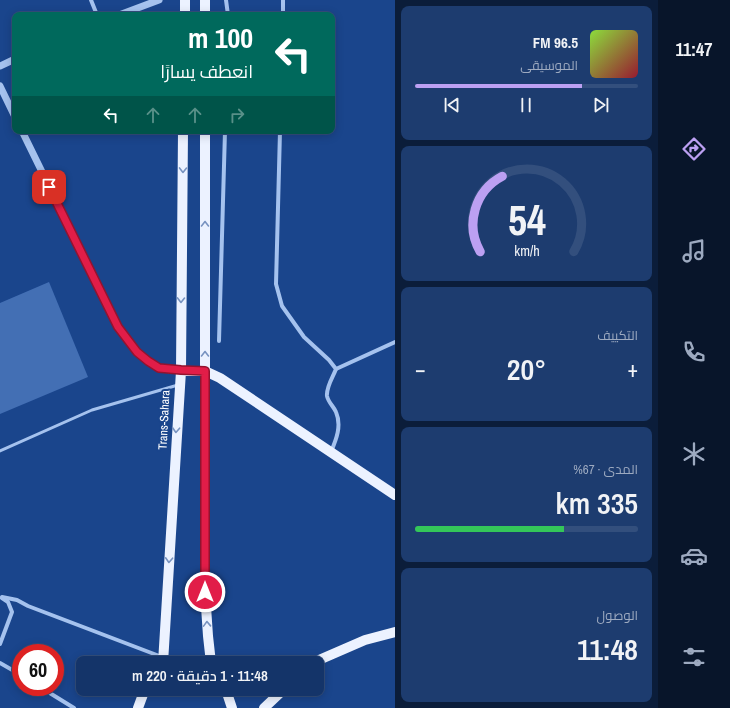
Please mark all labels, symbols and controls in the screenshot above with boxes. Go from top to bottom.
text: 100 m [188,19,253,57]
icon: left [267,28,319,80]
text: 96.5 FM [533,32,578,53]
text: 11:47 [676,37,712,62]
text: الموسيقى [520,57,578,74]
text: انعطف يسارًا [160,59,253,84]
icon: previous [441,94,463,116]
icon: pause [515,94,537,116]
icon: next [590,94,612,116]
icon: left [100,104,122,126]
icon: ahead [142,104,164,126]
icon: ahead [184,104,206,126]
icon: right [226,104,248,126]
icon: directions [680,135,708,163]
one-way arrow [179,167,187,173]
pin [32,170,66,204]
icon: arrive [38,176,60,198]
text: 54 [508,191,545,247]
one-way arrow [201,221,209,227]
icon: music [680,237,708,265]
text: km/h [514,240,539,259]
one-way arrow [177,297,186,303]
text: التكييف [597,327,638,344]
icon: phone [680,338,708,366]
text: 20° [507,349,546,389]
one-way arrow [201,351,209,357]
text: − [415,354,426,384]
text: + [627,354,638,384]
street label: Trans-Sahara [154,389,174,450]
one-way arrow [172,427,181,433]
icon: climate [680,440,708,468]
text: المدى · 67% [573,461,638,478]
text: 335 km [556,483,638,523]
icon: car [680,542,708,570]
one-way arrow [165,557,173,563]
position arrow [184,571,226,613]
text: الوصول [597,607,638,624]
one-way arrow [203,621,211,627]
text: 11:48 [577,629,638,669]
icon: filters [680,643,708,671]
speed limit sign: 60 [12,644,64,696]
text: 11:48 · 1 دقيقة · 220 m [132,665,268,686]

